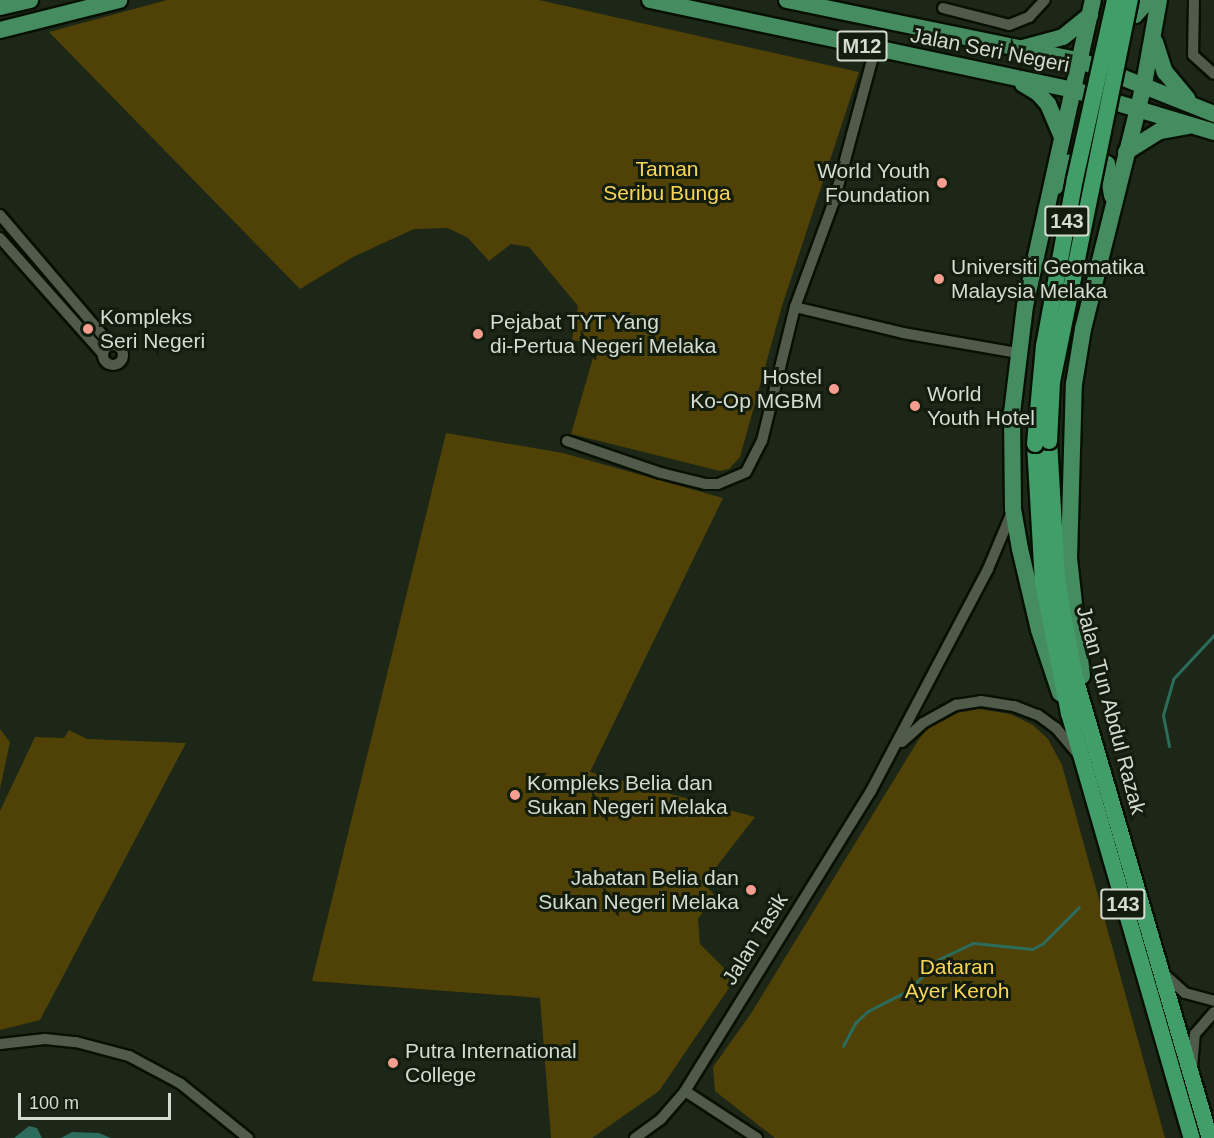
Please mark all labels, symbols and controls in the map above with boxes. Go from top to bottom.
street label: Jalan Seri Negeri [909,22,1071,78]
road number: M12 [836,29,888,63]
park label: Taman Seribu Bunga [603,156,731,206]
place label: World Youth Foundation [817,158,930,208]
marker: World Youth Foundation [935,176,949,190]
road number: 143 [1043,204,1091,238]
place label: Universiti Geomatika Malaysia Melaka [951,254,1145,304]
marker: Universiti Geomatika Malaysia Melaka [932,272,946,286]
place label: Kompleks Seri Negeri [100,304,205,354]
place label: Pejabat TYT Yang di-Pertua Negeri Melaka [490,309,716,359]
marker: Kompleks Seri Negeri [81,322,95,336]
marker: Pejabat TYT Yang di-Pertua Negeri Melaka [471,327,485,341]
place label: Hostel Ko-Op MGBM [690,364,822,414]
place label: World Youth Hotel [927,381,1035,431]
marker: Hostel Ko-Op MGBM [827,382,841,396]
marker: World Youth Hotel [908,399,922,413]
street label: Jalan Tun Abdul Razak [1071,602,1151,818]
place label: Kompleks Belia dan Sukan Negeri Melaka [527,770,728,820]
marker: Kompleks Belia dan Sukan Negeri Melaka [508,788,522,802]
place label: Jabatan Belia dan Sukan Negeri Melaka [538,865,739,915]
marker: Jabatan Belia dan Sukan Negeri Melaka [744,883,758,897]
road number: 143 [1099,887,1147,921]
street label: Jalan Tasik [717,888,793,990]
park label: Dataran Ayer Keroh [905,954,1009,1004]
place label: Putra International College [405,1038,577,1088]
marker: Putra International College [386,1056,400,1070]
scale bar [21,1081,174,1119]
text: 100 m [29,1093,79,1113]

